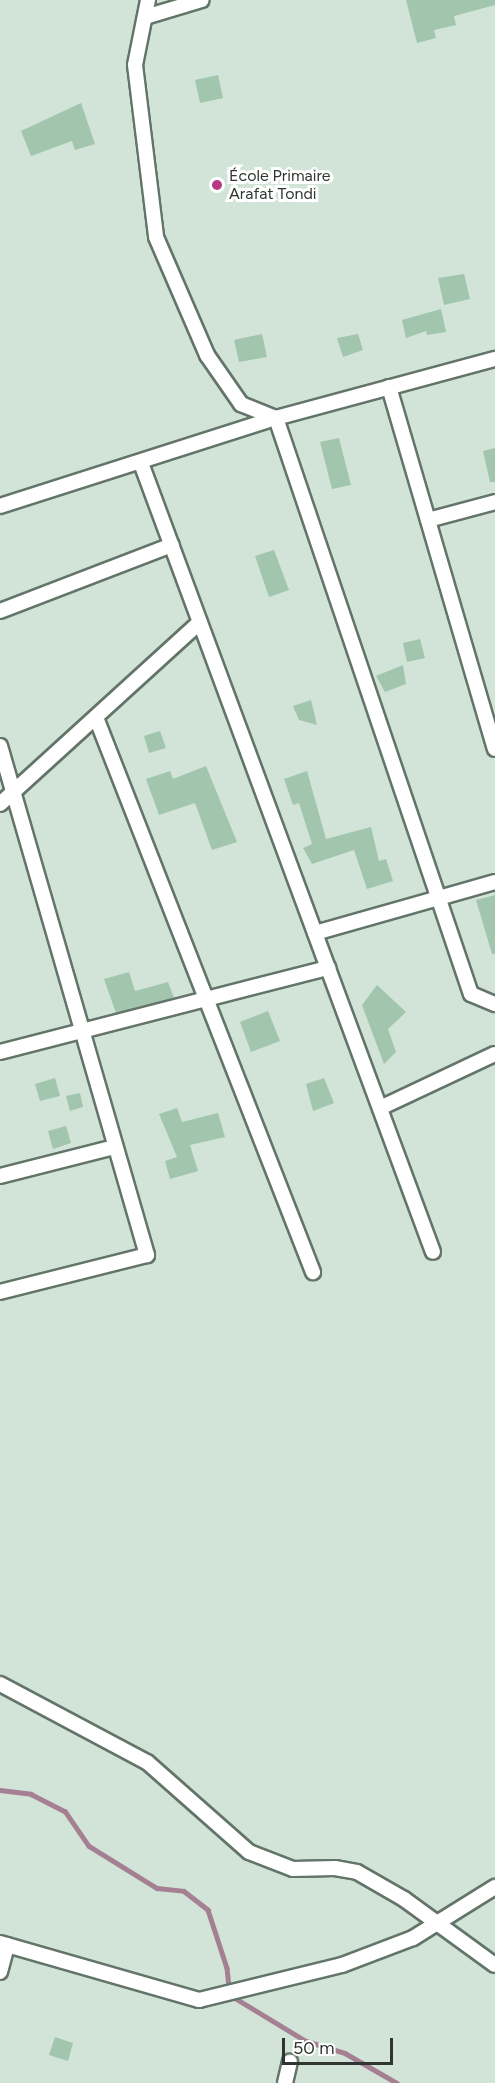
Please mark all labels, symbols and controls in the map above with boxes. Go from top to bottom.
place label: École Primaire Arafat Tondi [229,166,331,204]
marker: École Primaire Arafat Tondi [210,178,224,192]
scale bar [285,2026,396,2064]
text: 50 m [293,2037,335,2059]

